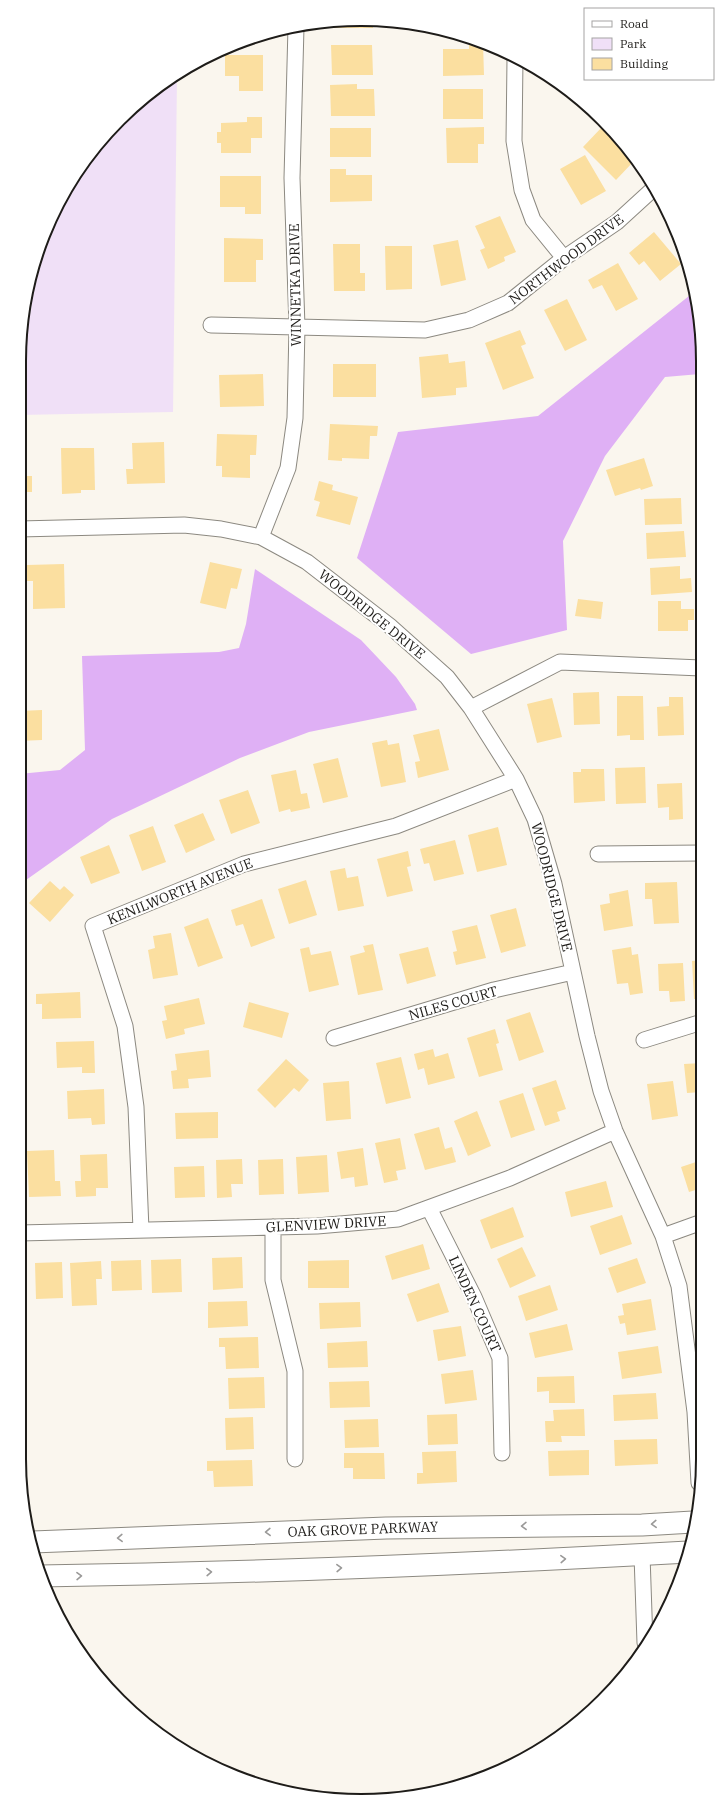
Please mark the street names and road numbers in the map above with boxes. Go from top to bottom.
street label: NORTHWOOD DRIVE [505,210,627,308]
street label: WINNETKA DRIVE [285,223,305,347]
street label: WOODRIDGE DRIVE [315,565,429,663]
street label: WOODRIDGE DRIVE [527,821,577,953]
street label: KENILWORTH AVENUE [105,854,255,928]
street label: NILES COURT [406,982,500,1024]
street label: GLENVIEW DRIVE [265,1212,387,1236]
street label: LINDEN COURT [445,1253,505,1355]
street label: OAK GROVE PARKWAY [287,1517,439,1541]

